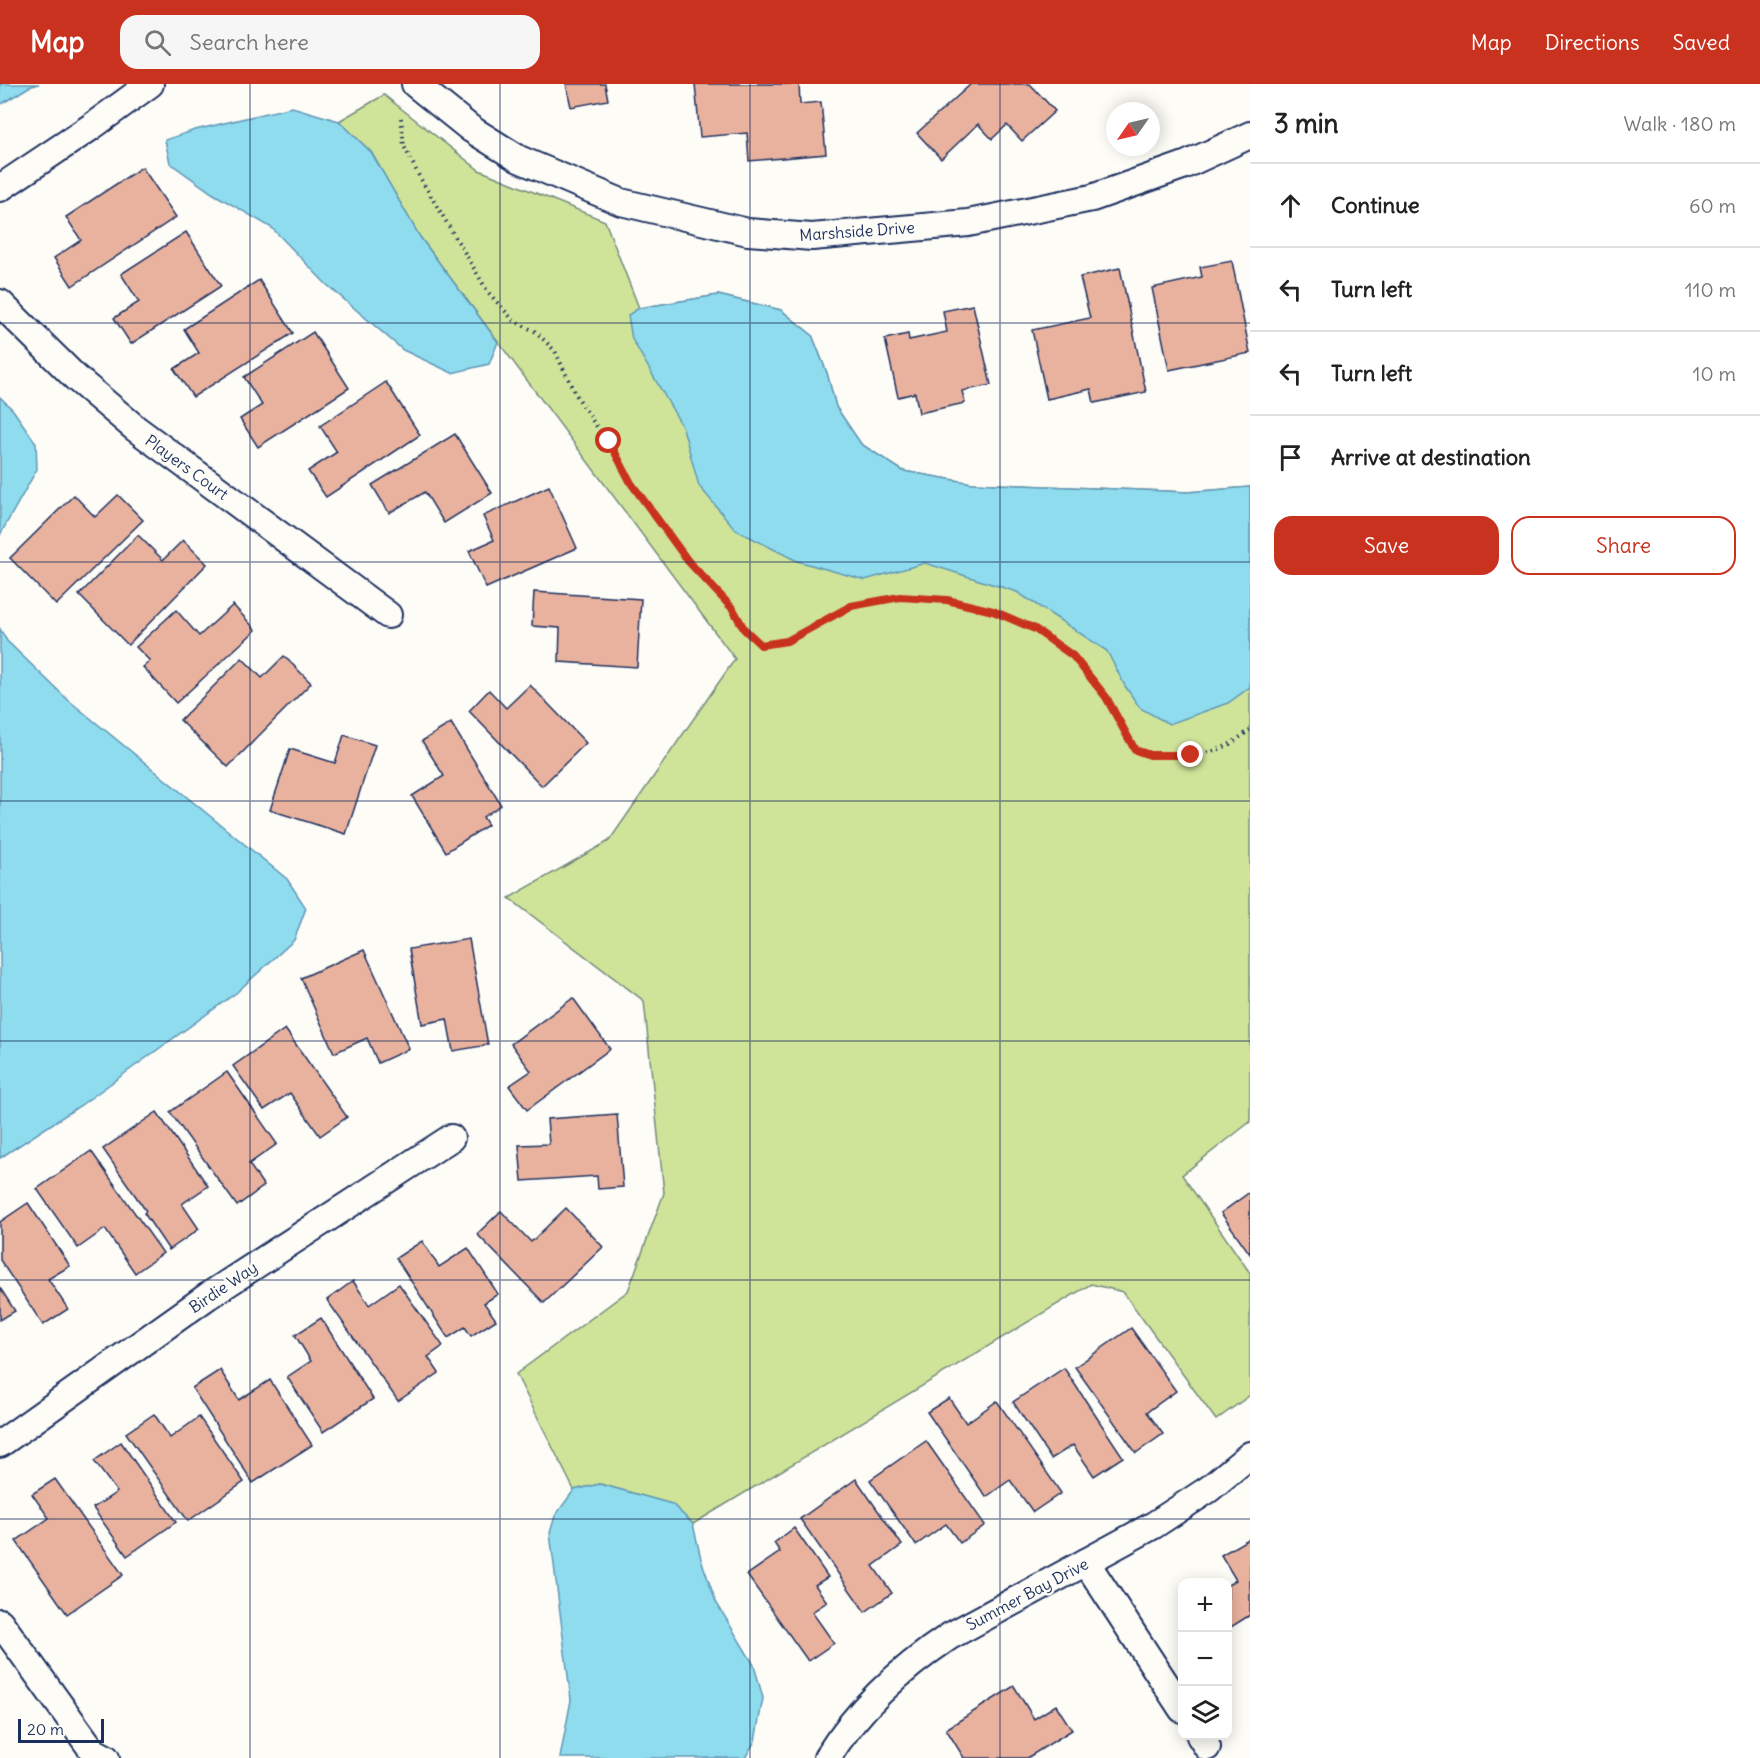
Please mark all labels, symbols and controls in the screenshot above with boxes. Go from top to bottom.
search box [120,15,540,69]
text: Map [30,24,84,60]
icon: search [141,26,174,59]
text: Search here [189,28,309,56]
text: Map [1471,29,1512,56]
text: Directions [1545,29,1639,56]
text: Saved [1672,29,1730,56]
north arrow [1106,102,1160,156]
text: 3 min [1274,107,1339,140]
text: Walk · 180 m [1624,111,1736,136]
icon: ahead [1274,189,1307,222]
text: Continue [1331,191,1420,219]
text: 60 m [1689,193,1736,218]
street label: Marshside Drive [799,217,915,245]
icon: left [1274,273,1307,306]
text: Turn left [1331,275,1412,303]
text: 110 m [1685,277,1736,302]
icon: left [1274,357,1307,390]
text: Turn left [1331,359,1412,387]
text: 10 m [1693,361,1736,386]
route start [595,427,621,453]
street label: Players Court [141,430,233,504]
icon: arrive [1274,441,1307,474]
text: Arrive at destination [1331,443,1531,471]
button: Save [1274,516,1499,575]
button: Share [1511,516,1736,575]
route end [1177,741,1203,767]
street label: Birdie Way [185,1257,261,1317]
street label: Summer Bay Drive [962,1553,1092,1635]
map controls [1178,1578,1232,1740]
button: + [1178,1578,1232,1632]
button: − [1178,1632,1232,1686]
button: layers [1178,1686,1232,1740]
scale bar [18,1716,104,1744]
text: 20 m [27,1719,64,1739]

